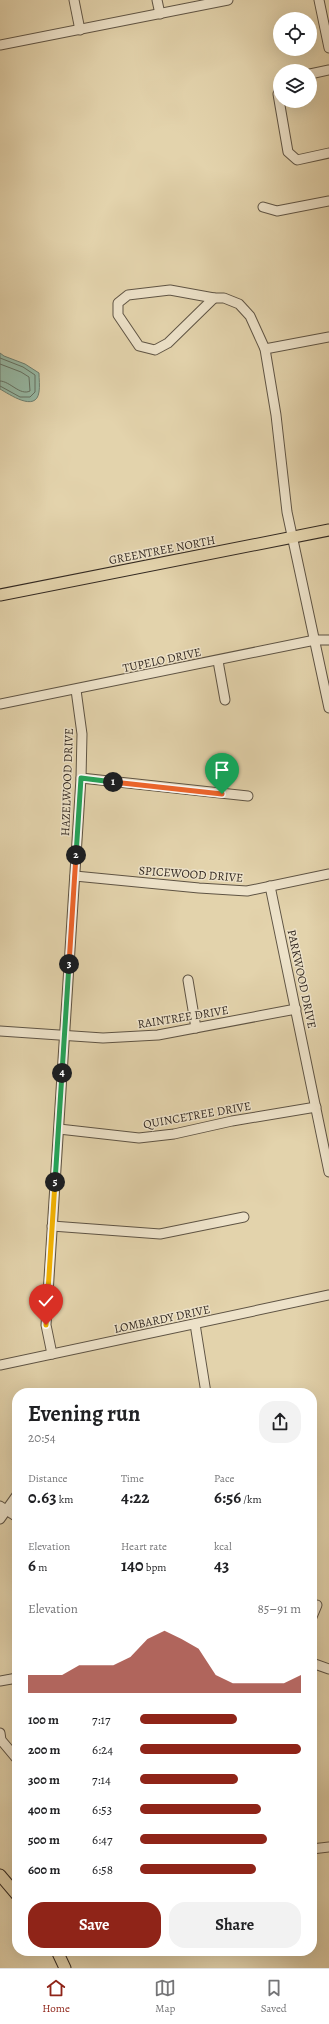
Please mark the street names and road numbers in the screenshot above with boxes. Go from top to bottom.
street label: GREENTREE NORTH [107,532,217,568]
street label: TUPELO DRIVE [121,644,203,676]
street label: HAZELWOOD DRIVE [57,728,77,836]
street label: SPICEWOOD DRIVE [138,862,244,886]
street label: PARKWOOD DRIVE [284,928,320,1030]
street label: RAINTREE DRIVE [136,1002,230,1032]
street label: QUINCETREE DRIVE [142,1098,252,1132]
street label: LOMBARDY DRIVE [113,1301,211,1337]

